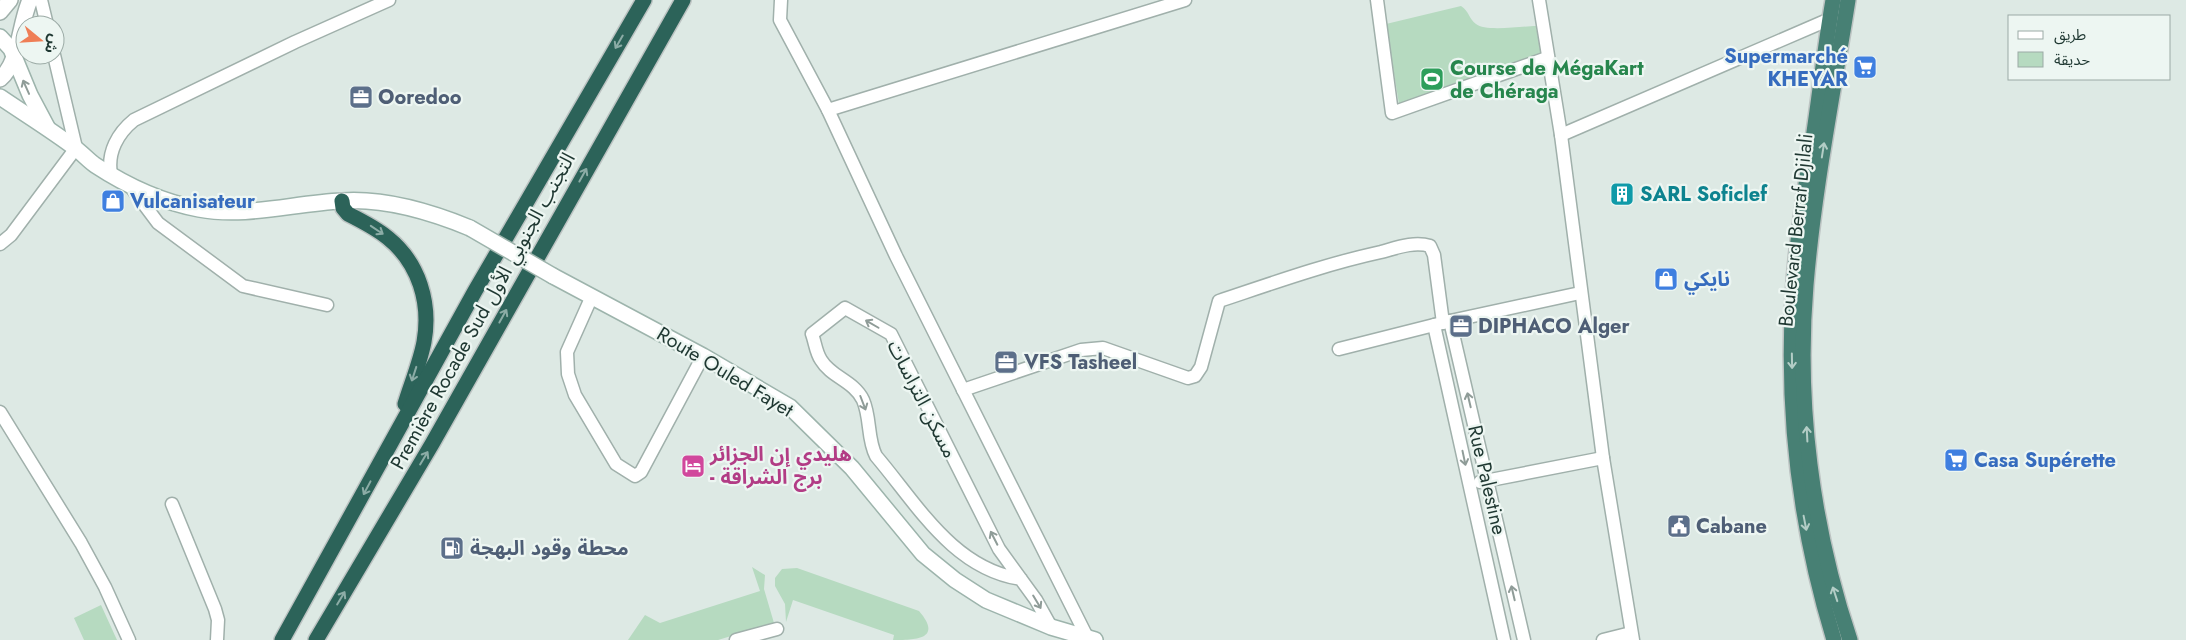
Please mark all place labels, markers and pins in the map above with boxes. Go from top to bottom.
place label: Supermarché KHEYAR [1724,42,1848,94]
place label: Course de MégaKart de Chéraga [1450,54,1644,106]
supermarket icon: Supermarché KHEYAR [1852,54,1878,80]
sports icon: Course de MégaKart de Chéraga [1419,66,1445,92]
place label: Ooredoo [378,83,462,112]
office icon: Ooredoo [348,84,374,110]
place label: SARL Soficlef [1640,180,1768,209]
building icon: SARL Soficlef [1609,181,1635,207]
place label: Vulcanisateur [129,187,256,216]
shop icon: Vulcanisateur [100,188,126,214]
place label: نايكي [1684,265,1730,295]
shop icon: نايكي [1653,266,1679,292]
place label: DIPHACO Alger [1478,312,1631,341]
office icon: DIPHACO Alger [1448,313,1474,339]
place label: VFS Tasheel [1023,348,1137,377]
office icon: VFS Tasheel [993,349,1019,375]
place label: هليدي إن الجزائر - برج الشراقة [709,440,852,492]
place label: Casa Supérette [1974,446,2116,475]
supermarket icon: Casa Supérette [1943,447,1969,473]
hotel icon: هليدي إن الجزائر - برج الشراقة [680,453,706,479]
place label: Cabane [1696,512,1767,541]
public building icon: Cabane [1666,513,1692,539]
place label: محطة وقود البهجة [470,534,629,563]
fuel station icon: محطة وقود البهجة [439,535,465,561]

